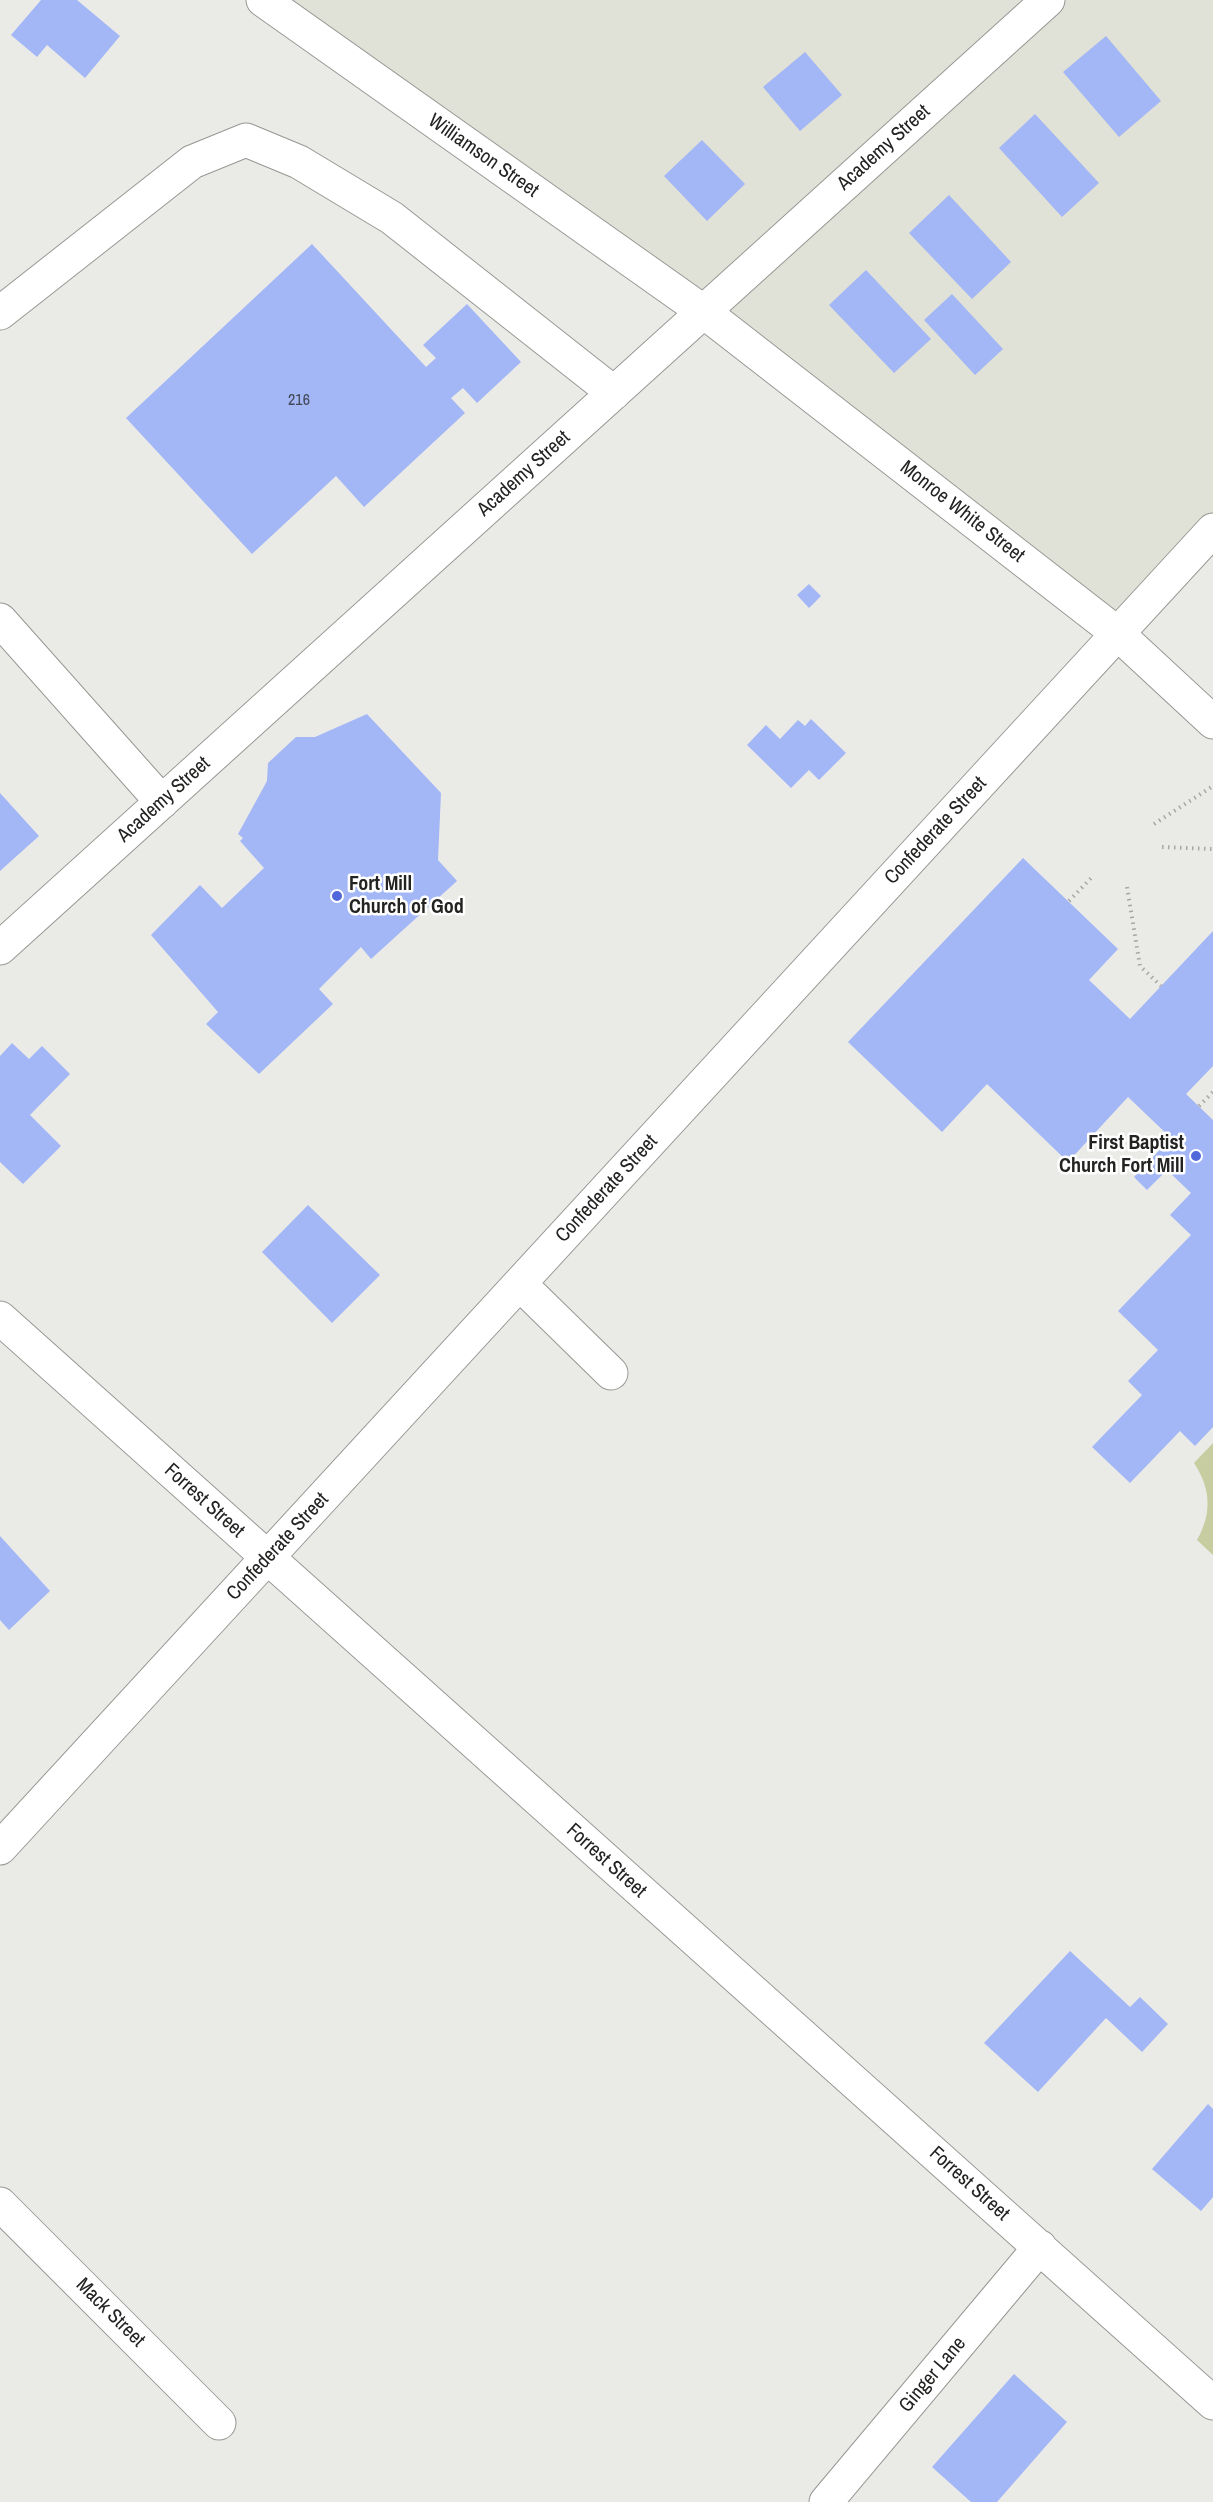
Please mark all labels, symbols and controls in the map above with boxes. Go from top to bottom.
street label: Academy Street [833,100,935,196]
street label: Williamson Street [423,109,543,203]
house number: 216 [288,391,310,411]
street label: Academy Street [473,426,575,522]
street label: Monroe White Street [895,456,1029,568]
street label: Academy Street [113,752,215,848]
street label: Confederate Street [880,772,992,890]
place label: Fort Mill Church of God [349,873,464,920]
marker: Fort Mill Church of God [330,889,344,903]
street label: Confederate Street [551,1130,663,1248]
place label: First Baptist Church Fort Mill [1059,1132,1184,1179]
marker: First Baptist Church Fort Mill [1189,1149,1203,1163]
street label: Forrest Street [159,1459,249,1543]
street label: Confederate Street [222,1488,334,1606]
street label: Forrest Street [561,1819,651,1903]
street label: Forrest Street [924,2142,1014,2226]
street label: Mack Street [71,2274,149,2352]
street label: Ginger Lane [895,2332,971,2418]

